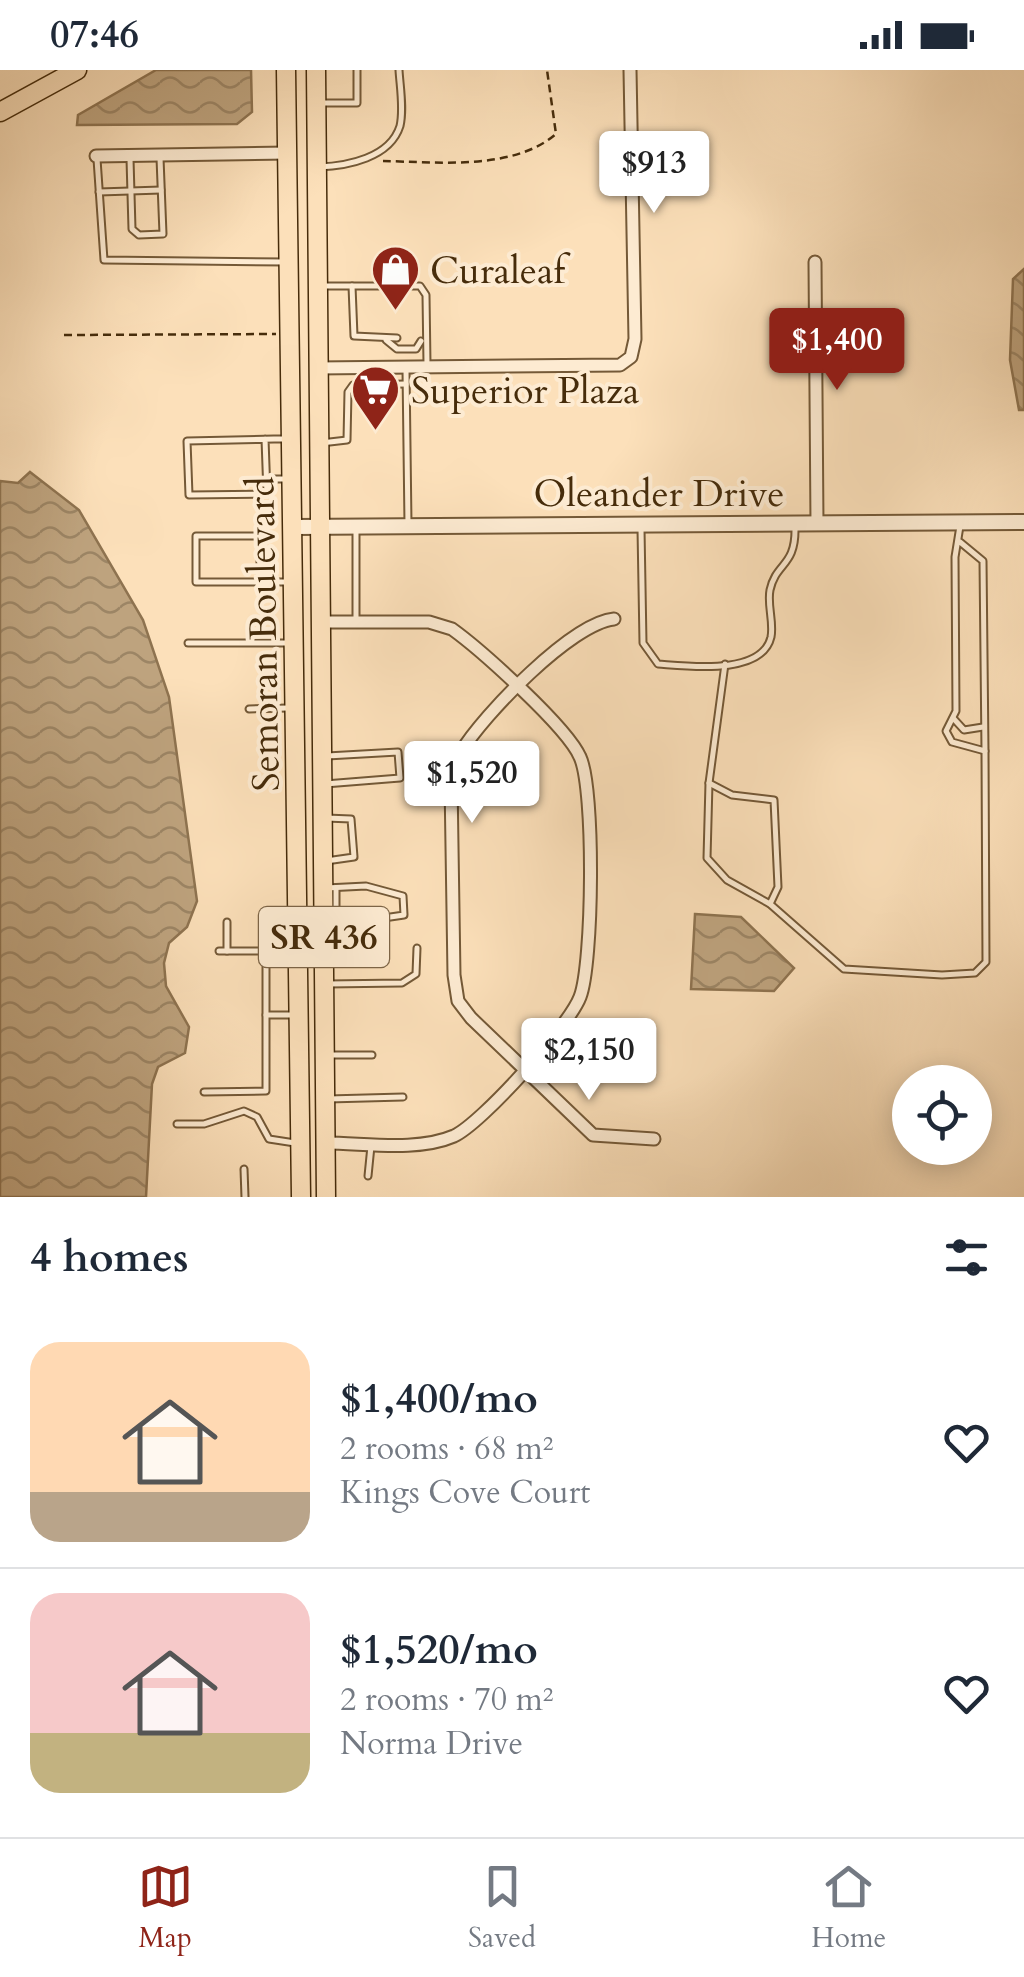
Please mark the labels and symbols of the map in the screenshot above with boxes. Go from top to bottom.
pin: $913 [595,131,713,216]
shop icon: Curaleaf [369,244,421,312]
place label: Curaleaf [430,245,572,297]
pin: $1,400 [756,308,918,393]
supermarket icon: Superior Plaza [350,364,402,432]
place label: Superior Plaza [411,365,639,417]
street label: Oleander Drive [533,468,785,520]
street label: Semoran Boulevard [235,476,293,792]
pin: $1,520 [391,741,553,826]
road number: SR 436 [259,907,389,967]
pin: $2,150 [508,1018,670,1103]

